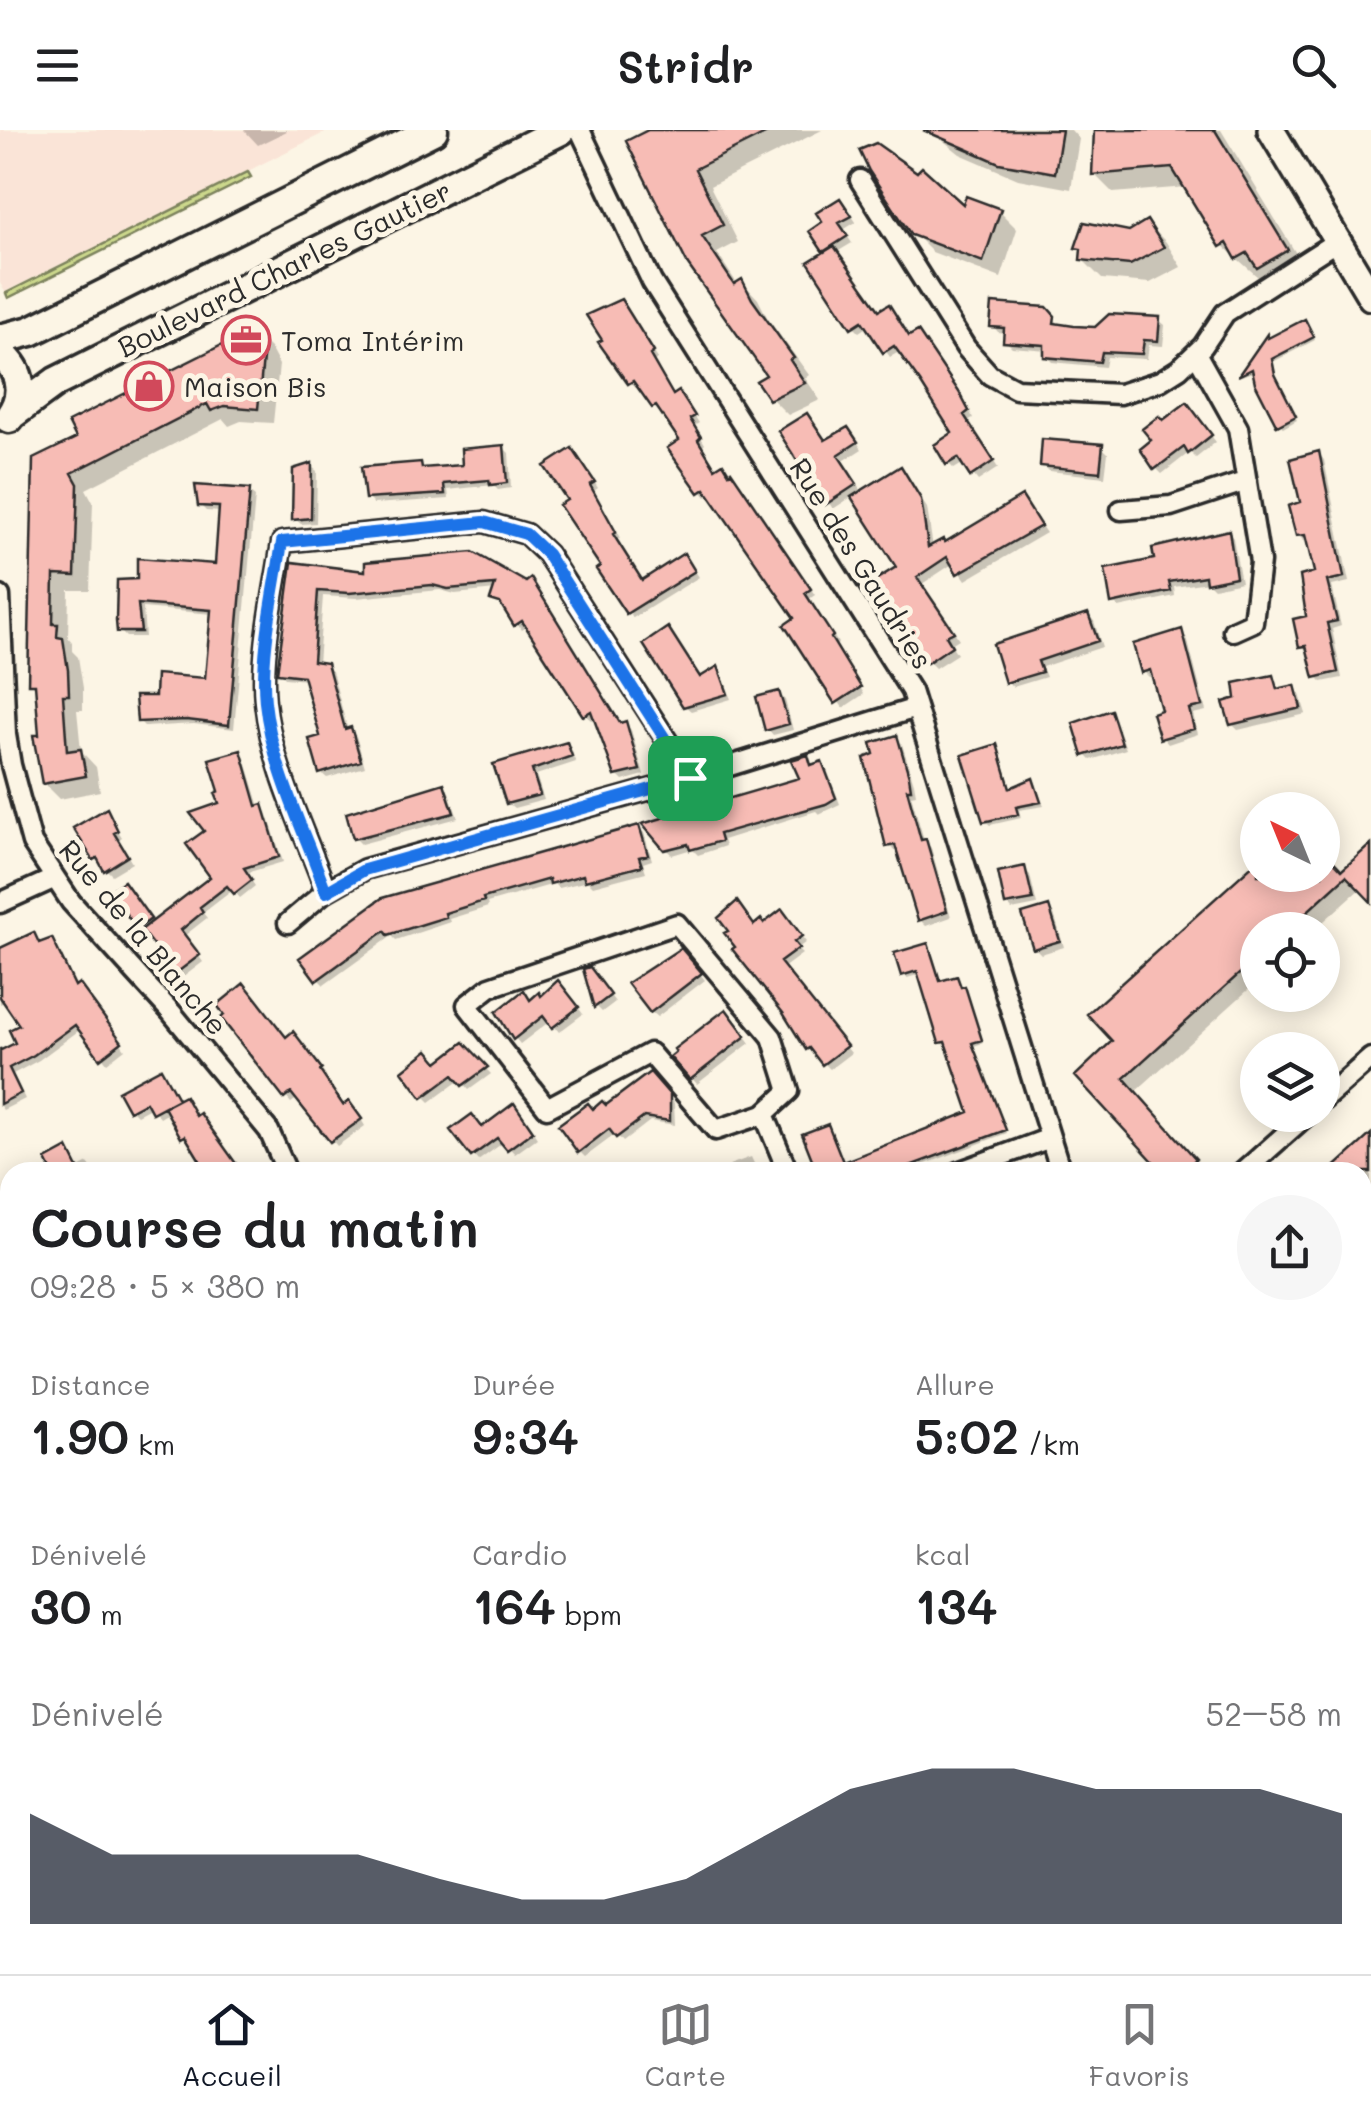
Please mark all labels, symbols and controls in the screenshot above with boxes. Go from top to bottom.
text: Stridr [617,36,754,94]
icon: menu [30,38,85,93]
icon: search [1286,38,1341,93]
street label: Boulevard Charles Gautier [111,171,457,365]
office icon: Toma Intérim [220,314,272,366]
place label: Toma Intérim [281,322,464,358]
shop icon: Maison Bis [123,360,175,412]
place label: Maison Bis [184,368,327,404]
street label: Rue des Gaudries [783,451,941,675]
pin [648,736,733,821]
icon: arrive [663,751,718,806]
north arrow [1240,792,1340,892]
map controls [1240,792,1340,1132]
street label: Rue de la Blanche [52,832,236,1042]
button: locate [1240,912,1340,1012]
button: layers [1240,1032,1340,1132]
text: Course du matin [30,1190,479,1262]
button: share [1237,1195,1342,1300]
text: 09:28 · 5 × 380 m [30,1264,300,1306]
text: Distance [30,1366,151,1402]
text: Durée [472,1366,556,1402]
text: Allure [915,1366,995,1402]
text: 1.90 [30,1402,129,1468]
text: 9:34 [472,1402,579,1468]
text: 5:02 [915,1402,1019,1468]
text: km [129,1426,175,1462]
text: /km [1019,1426,1080,1462]
text: Dénivelé [30,1536,147,1572]
text: Cardio [472,1536,567,1572]
text: kcal [915,1536,970,1572]
text: 30 [30,1572,91,1638]
text: 164 [472,1572,556,1638]
text: 134 [915,1572,998,1638]
text: m [91,1596,123,1632]
text: bpm [556,1596,622,1632]
text: Dénivelé [30,1692,164,1734]
text: 52–58 m [1206,1692,1342,1734]
tab: Accueil [181,1997,282,2093]
tab: Carte [645,1997,726,2093]
tab: Favoris [1089,1997,1190,2093]

